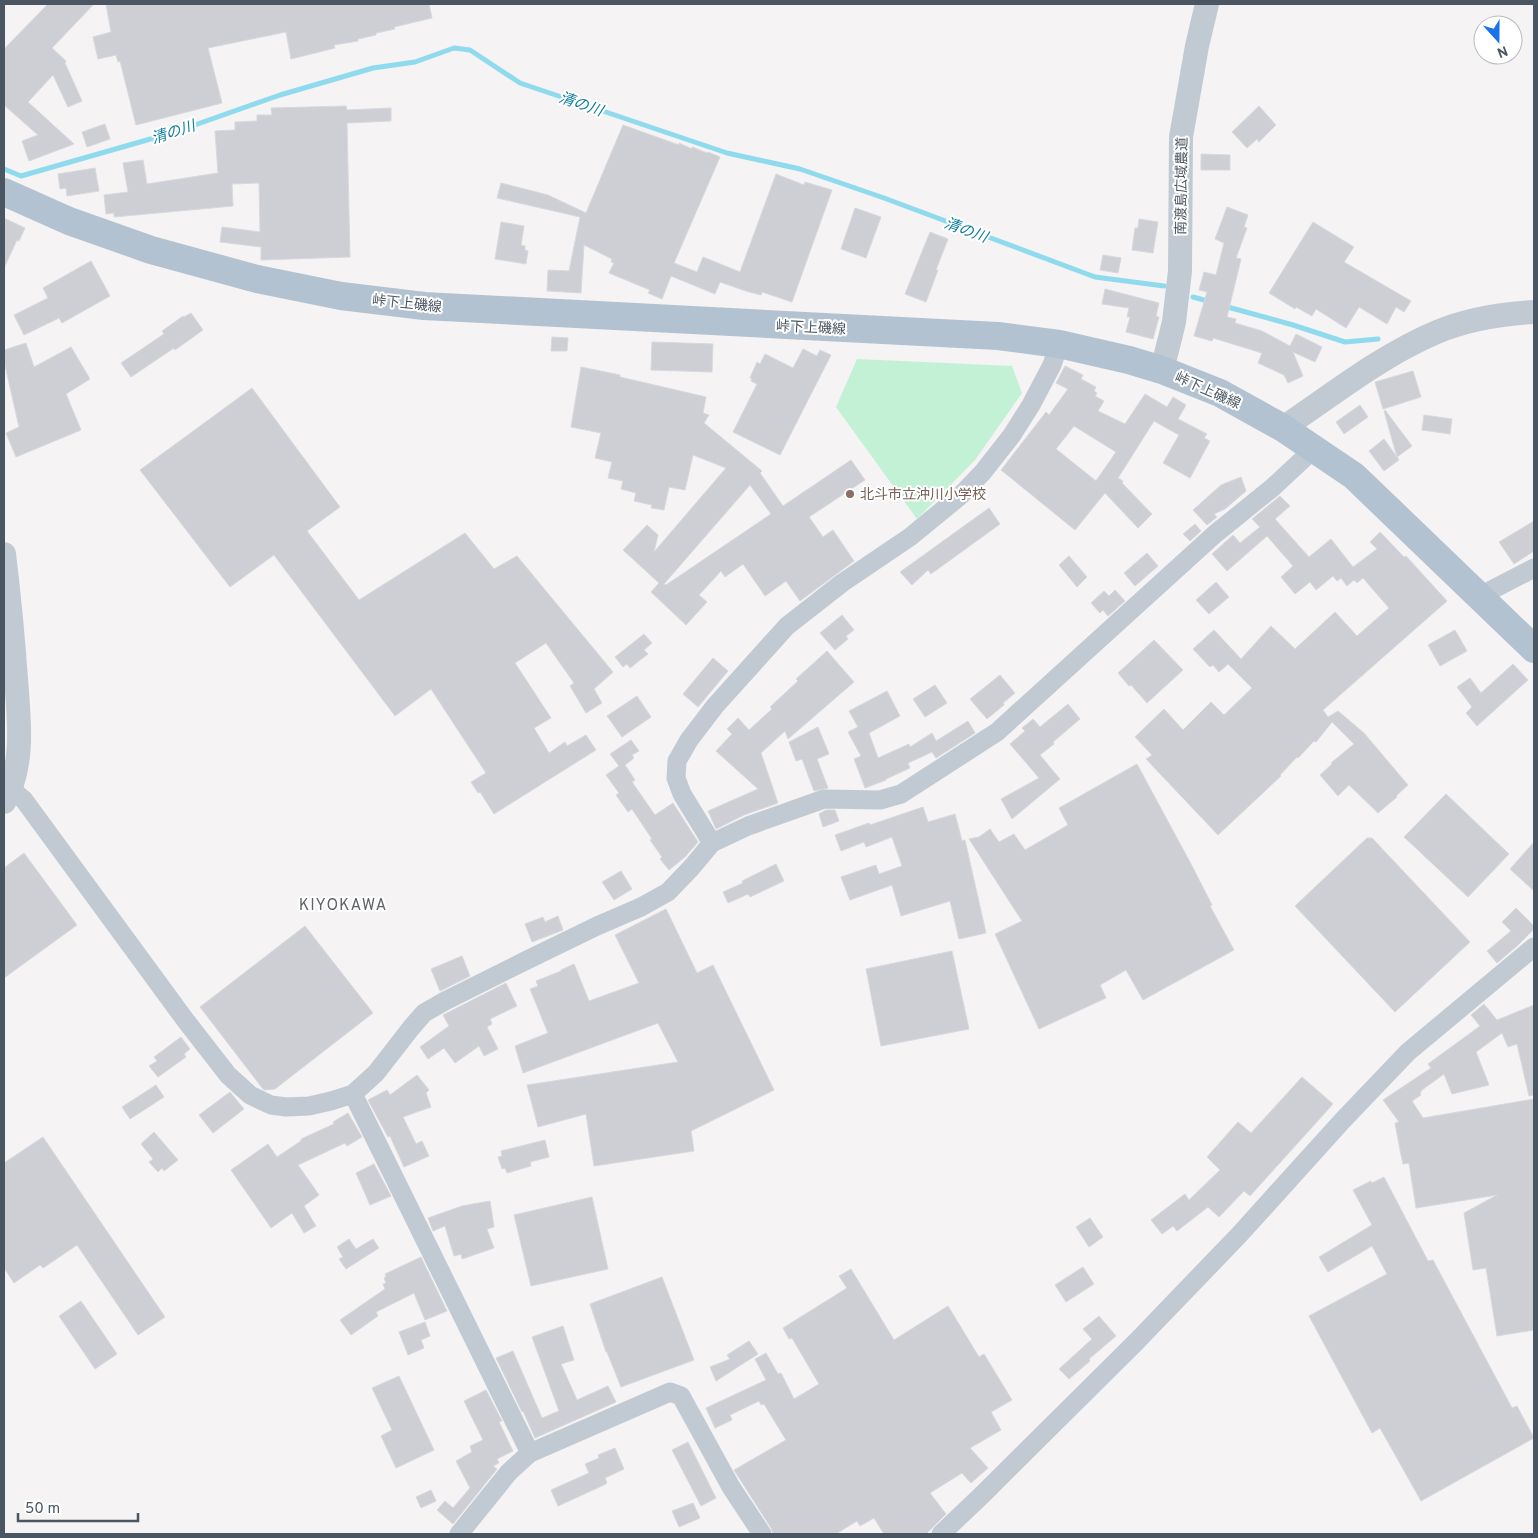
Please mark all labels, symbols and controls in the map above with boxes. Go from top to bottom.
north arrow [1473,15,1523,65]
text: N [1494,41,1510,60]
water label: 清の川 [556,89,607,122]
water label: 清の川 [149,117,200,149]
street label: 南渡島広域農道 [1173,137,1192,235]
water label: 清の川 [941,215,992,249]
street label: 峠下上磯線 [371,292,443,317]
street label: 峠下上磯線 [776,318,846,339]
street label: 峠下上磯線 [1172,369,1243,413]
place label: 北斗市立沖川小学校 [860,486,986,504]
marker: 北斗市立沖川小学校 [844,488,856,500]
district label: KIYOKAWA [299,896,387,916]
scale bar [18,1490,138,1522]
text: 50 m [25,1500,60,1519]

